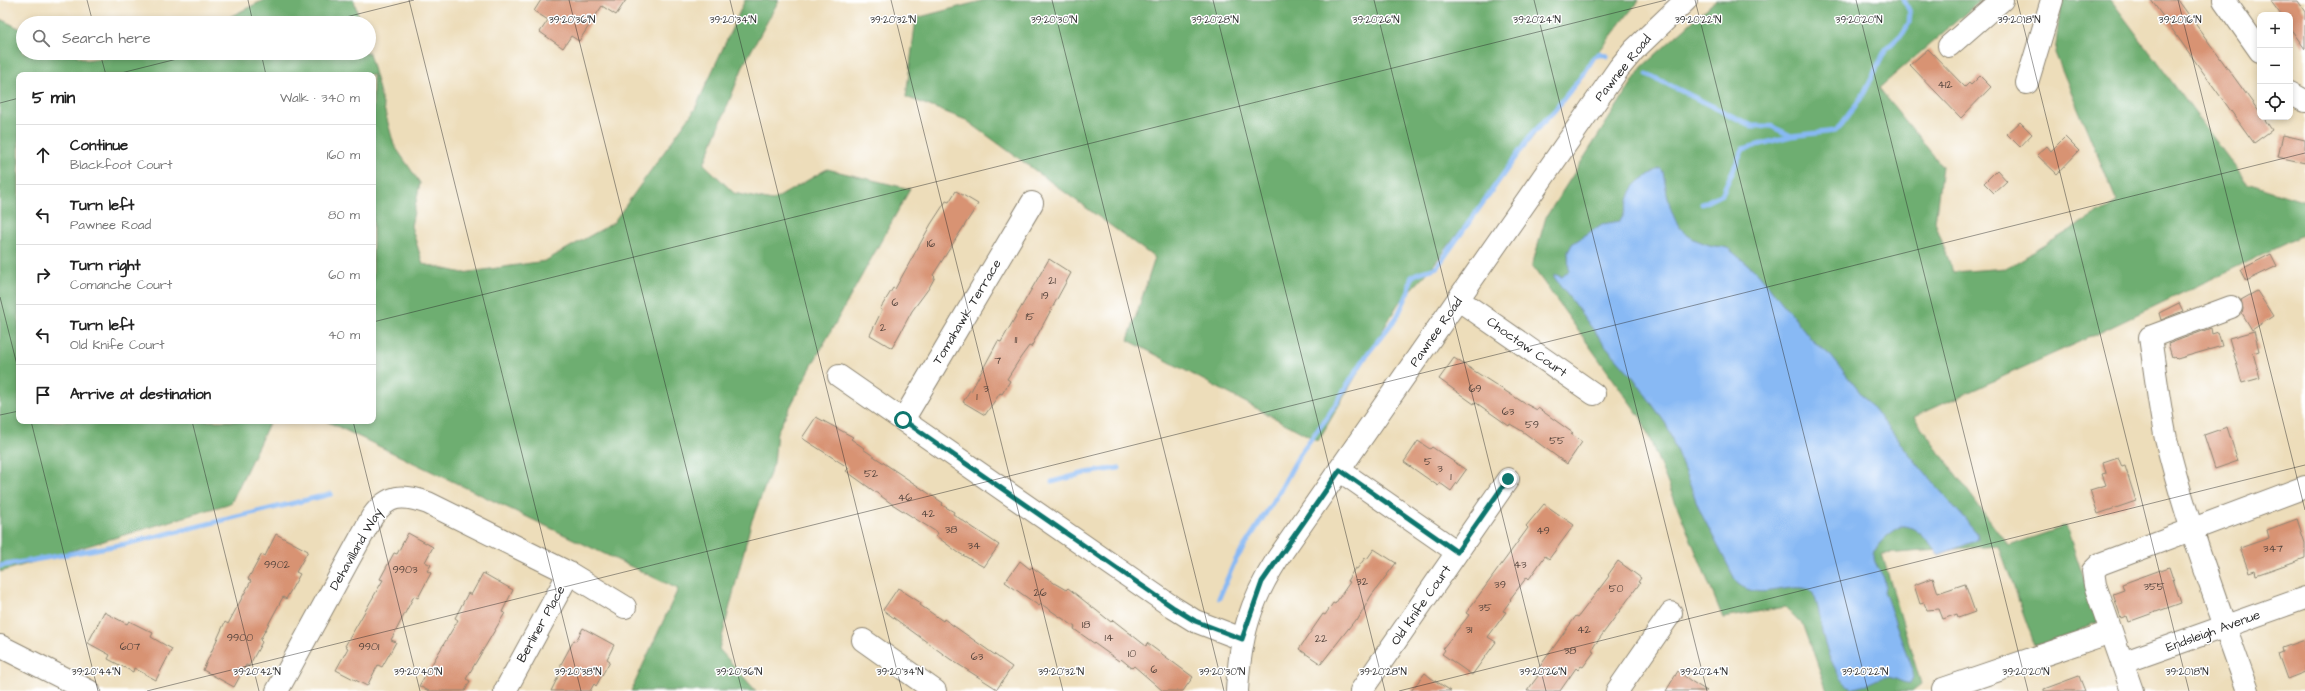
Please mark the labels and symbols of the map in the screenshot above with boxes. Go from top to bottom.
text: 39°20'36"N [549,13,595,27]
text: 39°20'34"N [709,13,757,27]
text: 39°20'32"N [870,13,916,27]
text: 39°20'30"N [1031,13,1077,27]
text: 39°20'28"N [1191,13,1239,27]
text: 39°20'26"N [1352,13,1400,27]
text: 39°20'24"N [1513,13,1561,27]
text: 39°20'22"N [1675,13,1721,27]
text: 39°20'20"N [1835,13,1883,27]
text: 39°20'18"N [1997,13,2041,27]
text: 39°20'16"N [2159,13,2201,27]
street label: Pawnee Road [1591,31,1656,105]
house number: 412 [1937,77,1953,92]
house number: 16 [927,236,935,251]
street label: Tomahawk Terrace [928,256,1006,368]
house number: 21 [1048,273,1056,288]
house number: 19 [1041,288,1049,303]
street label: Pawnee Road [1405,293,1467,370]
house number: 6 [892,295,899,310]
house number: 15 [1025,309,1035,324]
street label: Choctaw Court [1483,313,1571,382]
house number: 2 [880,320,887,335]
house number: 11 [1015,332,1018,347]
house number: 7 [995,353,1002,368]
house number: 3 [983,381,989,396]
house number: 69 [1468,381,1482,396]
house number: 1 [976,389,978,404]
house number: 63 [1502,404,1515,419]
route start [894,411,912,429]
house number: 59 [1525,417,1539,432]
house number: 55 [1549,433,1565,448]
house number: 5 [1424,454,1432,469]
house number: 3 [1437,461,1443,476]
house number: 52 [864,466,879,481]
house number: 1 [1450,469,1452,484]
route end [1499,470,1517,488]
house number: 46 [898,490,912,505]
street label: Dehavilland Way [325,505,388,594]
house number: 42 [921,506,936,521]
house number: 38 [945,522,957,537]
house number: 49 [1536,523,1550,538]
house number: 34 [967,538,981,553]
house number: 347 [2263,541,2283,556]
house number: 9902 [264,557,291,572]
house number: 43 [1513,557,1527,572]
street label: Old Knife Court [1387,561,1456,649]
house number: 9903 [392,562,418,577]
house number: 32 [1356,574,1369,589]
house number: 39 [1494,577,1506,592]
house number: 355 [2143,579,2165,594]
house number: 50 [1609,581,1623,596]
street label: Berliner Place [512,582,570,666]
house number: 26 [1033,585,1047,600]
house number: 35 [1478,600,1492,615]
street label: Endsleigh Avenue [2163,606,2263,657]
house number: 18 [1082,617,1090,632]
house number: 31 [1465,622,1473,637]
house number: 42 [1577,622,1592,637]
house number: 9900 [227,630,253,645]
house number: 14 [1105,630,1114,645]
house number: 22 [1315,631,1328,646]
house number: 607 [120,639,141,654]
house number: 9901 [359,639,380,654]
house number: 38 [1564,643,1576,658]
house number: 10 [1128,646,1136,661]
house number: 63 [971,649,984,664]
house number: 6 [1151,662,1158,677]
text: 39°20'44"N [72,665,120,679]
text: 39°20'42"N [233,665,281,679]
text: 39°20'40"N [394,665,442,679]
text: 39°20'38"N [555,665,601,679]
text: 39°20'36"N [716,665,762,679]
text: 39°20'34"N [876,665,924,679]
text: 39°20'32"N [1038,665,1084,679]
text: 39°20'30"N [1199,665,1245,679]
text: 39°20'28"N [1359,665,1407,679]
text: 39°20'26"N [1519,665,1567,679]
text: 39°20'24"N [1680,665,1728,679]
text: 39°20'22"N [1842,665,1888,679]
text: 39°20'20"N [2002,665,2050,679]
text: 39°20'18"N [2165,665,2209,679]

